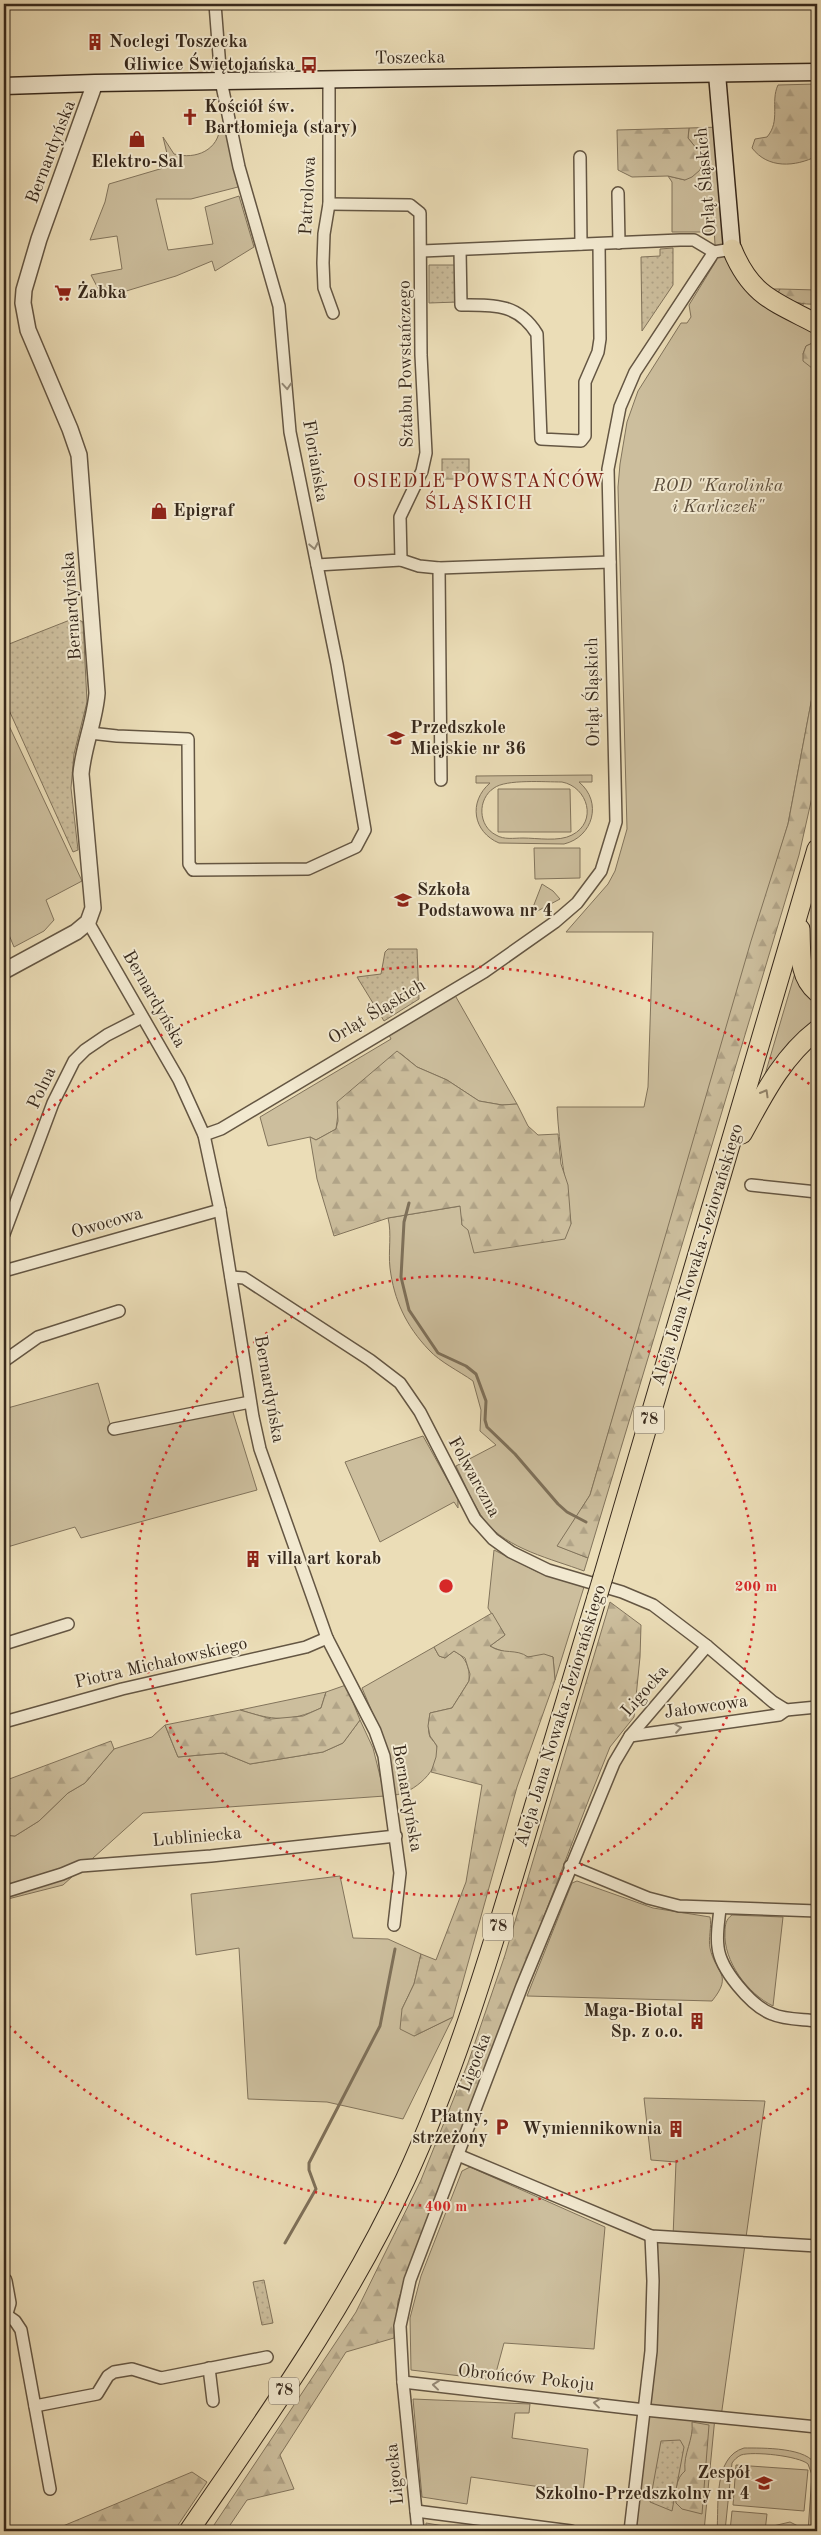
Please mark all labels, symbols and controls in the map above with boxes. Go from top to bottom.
building icon: Noclegi Toszecka [85,32,105,52]
place label: Noclegi Toszecka [109,33,248,51]
street label: Toszecka [375,48,446,68]
place label: Gliwice Świętojańska [123,52,295,74]
bus stop icon: Gliwice Świętojańska [299,55,319,75]
street label: Bernardyńska [23,98,79,206]
place label: Kościół św. Bartłomieja (stary) [204,98,357,137]
church icon: Kościół św. Bartłomieja (stary) [180,107,200,127]
street label: Orląt Śląskich [687,126,720,238]
shop icon: Elektro-Sal [127,129,147,149]
place label: Elektro-Sal [91,153,184,171]
street label: Patrolowa [297,156,319,236]
street label: Sztabu Powstańczego [396,280,416,448]
place label: Żabka [77,281,127,302]
supermarket icon: Żabka [53,283,73,303]
one-way arrow [281,382,292,390]
street label: Floriańska [299,419,331,503]
district label: OSIEDLE POWSTAŃCÓW ŚLĄSKICH [353,468,605,514]
park label: ROD "Karolinka i Karliczek" [652,477,784,516]
shop icon: Epigraf [149,501,169,521]
place label: Epigraf [173,502,235,520]
one-way arrow [308,542,318,550]
street label: Bernardyńska [59,551,85,661]
street label: Orląt Śląskich [578,637,603,747]
place label: Przedszkole Miejskie nr 36 [410,719,526,758]
school or university icon: Przedszkole Miejskie nr 36 [386,728,406,748]
place label: Szkoła Podstawowa nr 4 [417,881,553,920]
school or university icon: Szkoła Podstawowa nr 4 [393,890,413,910]
street label: Bernardyńska [119,947,189,1051]
street label: Orląt Śląskich [323,972,429,1048]
street label: Polna [25,1064,59,1112]
one-way arrow [759,1089,769,1098]
street label: Aleja Jana Nowaka-Jeziorańskiego [649,1122,747,1388]
street label: Owocowa [69,1204,145,1242]
street label: Bernardyńska [251,1334,287,1444]
road number: 78 [634,1406,664,1434]
street label: Folwarczna [445,1434,503,1520]
building icon: villa art korab [243,1549,263,1569]
place label: villa art korab [267,1550,381,1568]
centre of rings [437,1577,455,1595]
text: 200 m [735,1580,777,1595]
street label: Aleja Jana Nowaka-Jeziorańskiego [512,1583,610,1849]
street label: Piotra Michałowskiego [73,1634,249,1692]
street label: Ligocka [618,1662,672,1720]
street label: Jałowcowa [663,1692,749,1722]
one-way arrow [674,1723,682,1734]
street label: Bernardyńska [389,1743,425,1853]
street label: Lubliniecka [152,1824,243,1850]
road number: 78 [483,1914,513,1940]
place label: Maga-Biotal Sp. z o.o. [584,2002,683,2041]
building icon: Maga-Biotal Sp. z o.o. [687,2011,707,2031]
street label: Ligocka [456,2031,494,2095]
place label: Płatny, strzeżony [412,2108,488,2147]
parking icon: Płatny, strzeżony [492,2117,512,2137]
building icon: Wymiennikownia [666,2119,686,2139]
place label: Wymiennikownia [522,2120,662,2138]
text: 400 m [425,2200,467,2215]
street label: Obrońców Pokoju [457,2362,596,2394]
road number: 78 [269,2378,299,2404]
one-way arrow [431,2380,439,2391]
one-way arrow [593,2398,601,2409]
street label: Ligocka [383,2442,407,2506]
place label: Zespół Szkolno-Przedszkolny nr 4 [535,2464,750,2503]
school or university icon: Zespół Szkolno-Przedszkolny nr 4 [754,2473,774,2493]

